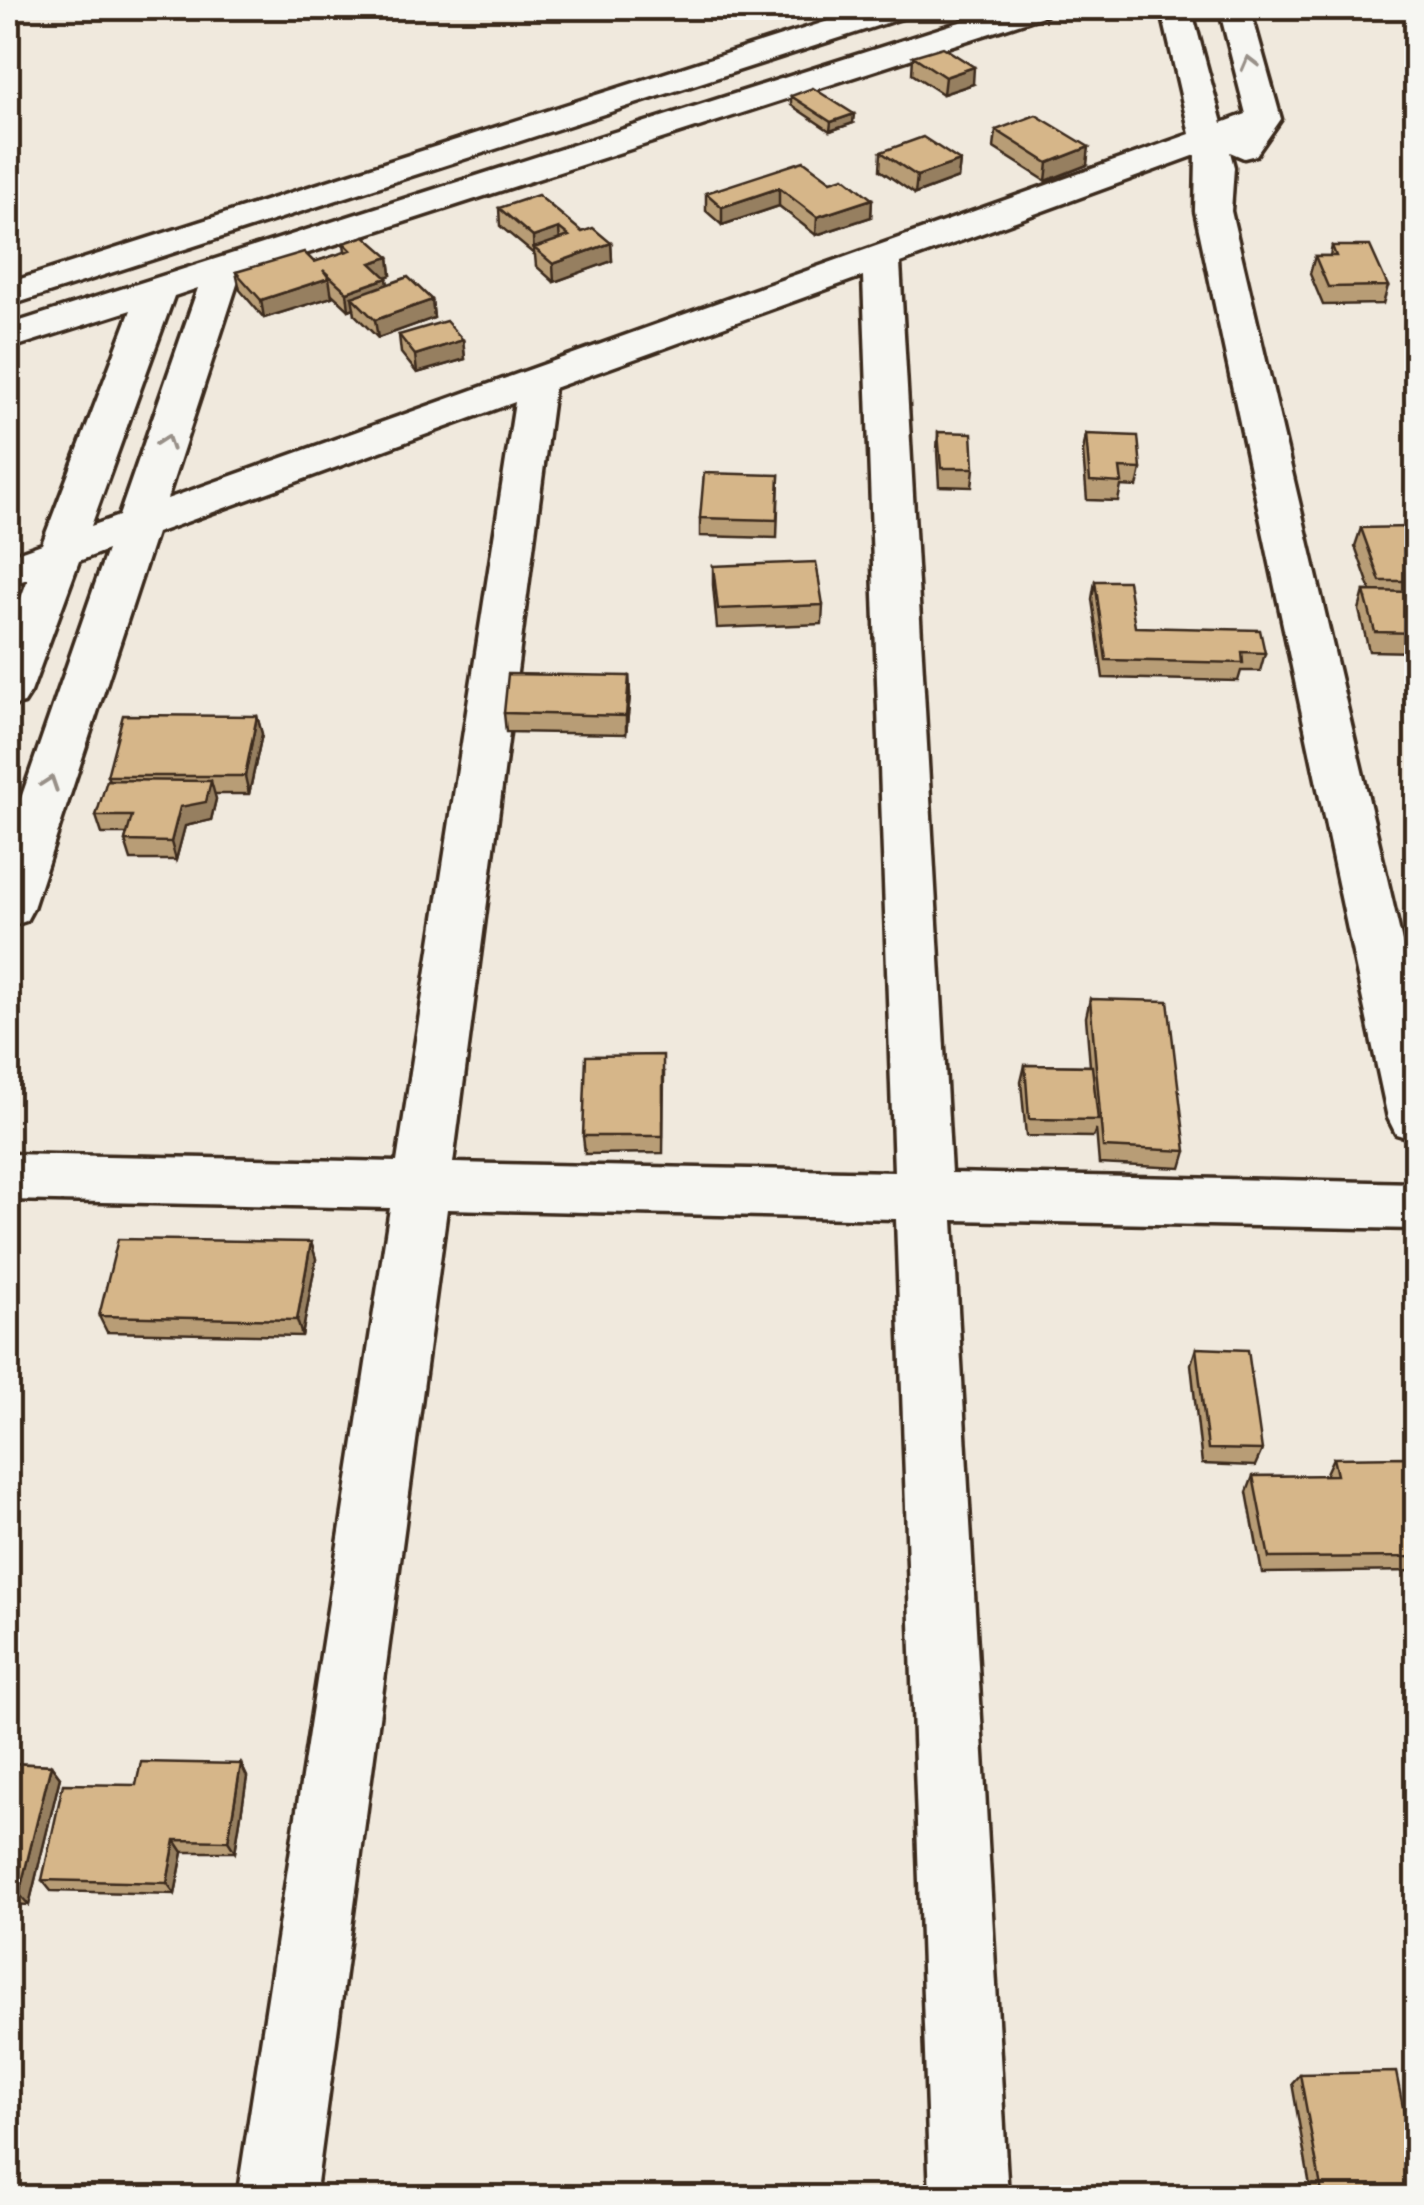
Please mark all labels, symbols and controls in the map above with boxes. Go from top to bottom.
one-way arrow [1240,55,1261,72]
one-way arrow [154,434,174,451]
one-way arrow [38,775,59,792]

